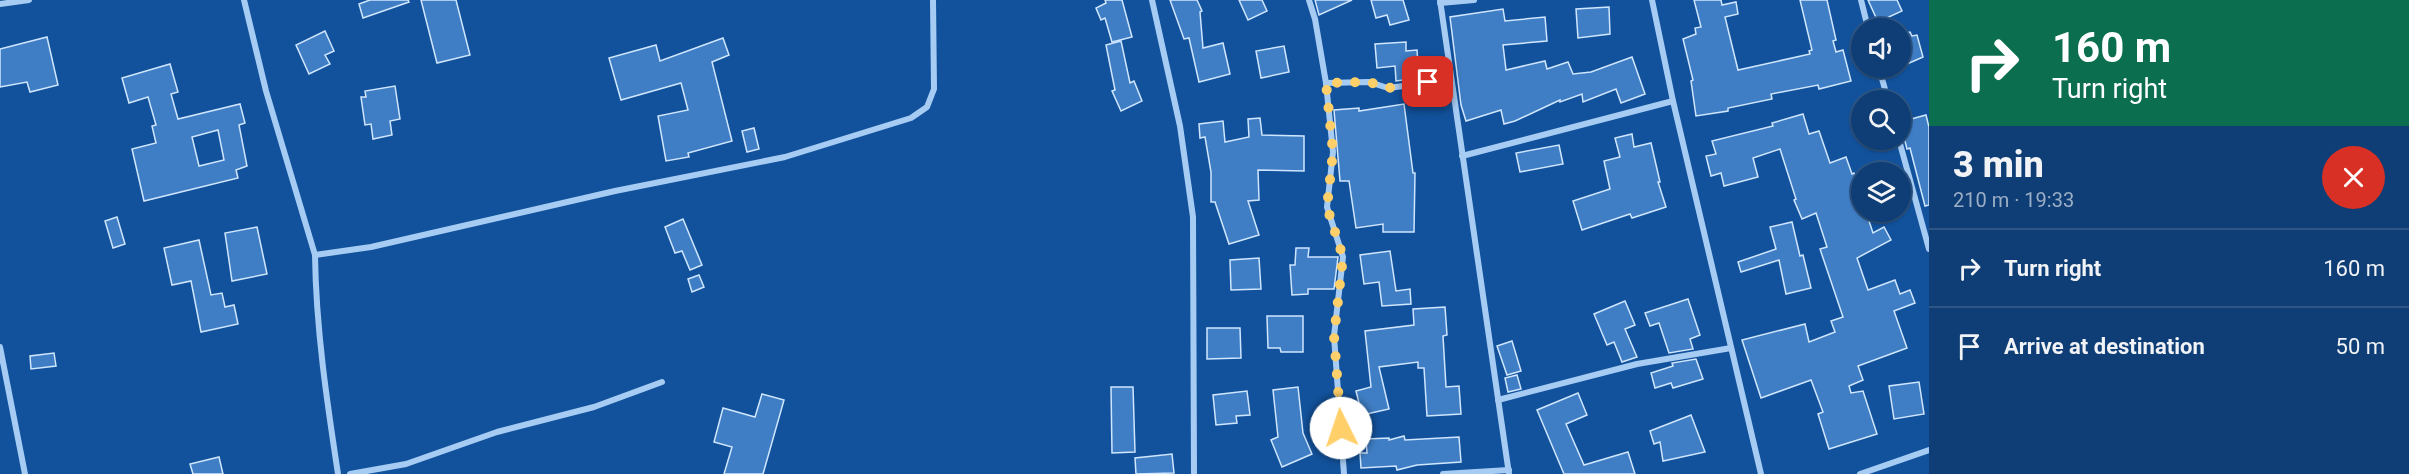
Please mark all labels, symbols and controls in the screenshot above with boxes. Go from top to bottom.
map controls [1851,18,1911,222]
button: sound [1851,18,1911,78]
text: 160 m [2052,23,2171,72]
icon: right [1953,24,2031,102]
pin [1402,56,1453,107]
icon: arrive [1411,65,1444,98]
text: Turn right [2052,73,2167,105]
button: search [1851,90,1911,150]
text: 3 min [1953,144,2044,186]
button: close [2322,146,2385,209]
button: layers [1851,162,1911,222]
text: 210 m · 19:33 [1953,188,2074,212]
icon: right [1953,252,1986,285]
text: Turn right [2004,256,2101,281]
text: 160 m [2323,256,2385,281]
icon: arrive [1953,330,1986,363]
text: Arrive at destination [2004,334,2205,359]
text: 50 m [2336,334,2385,359]
position arrow [1309,396,1373,460]

